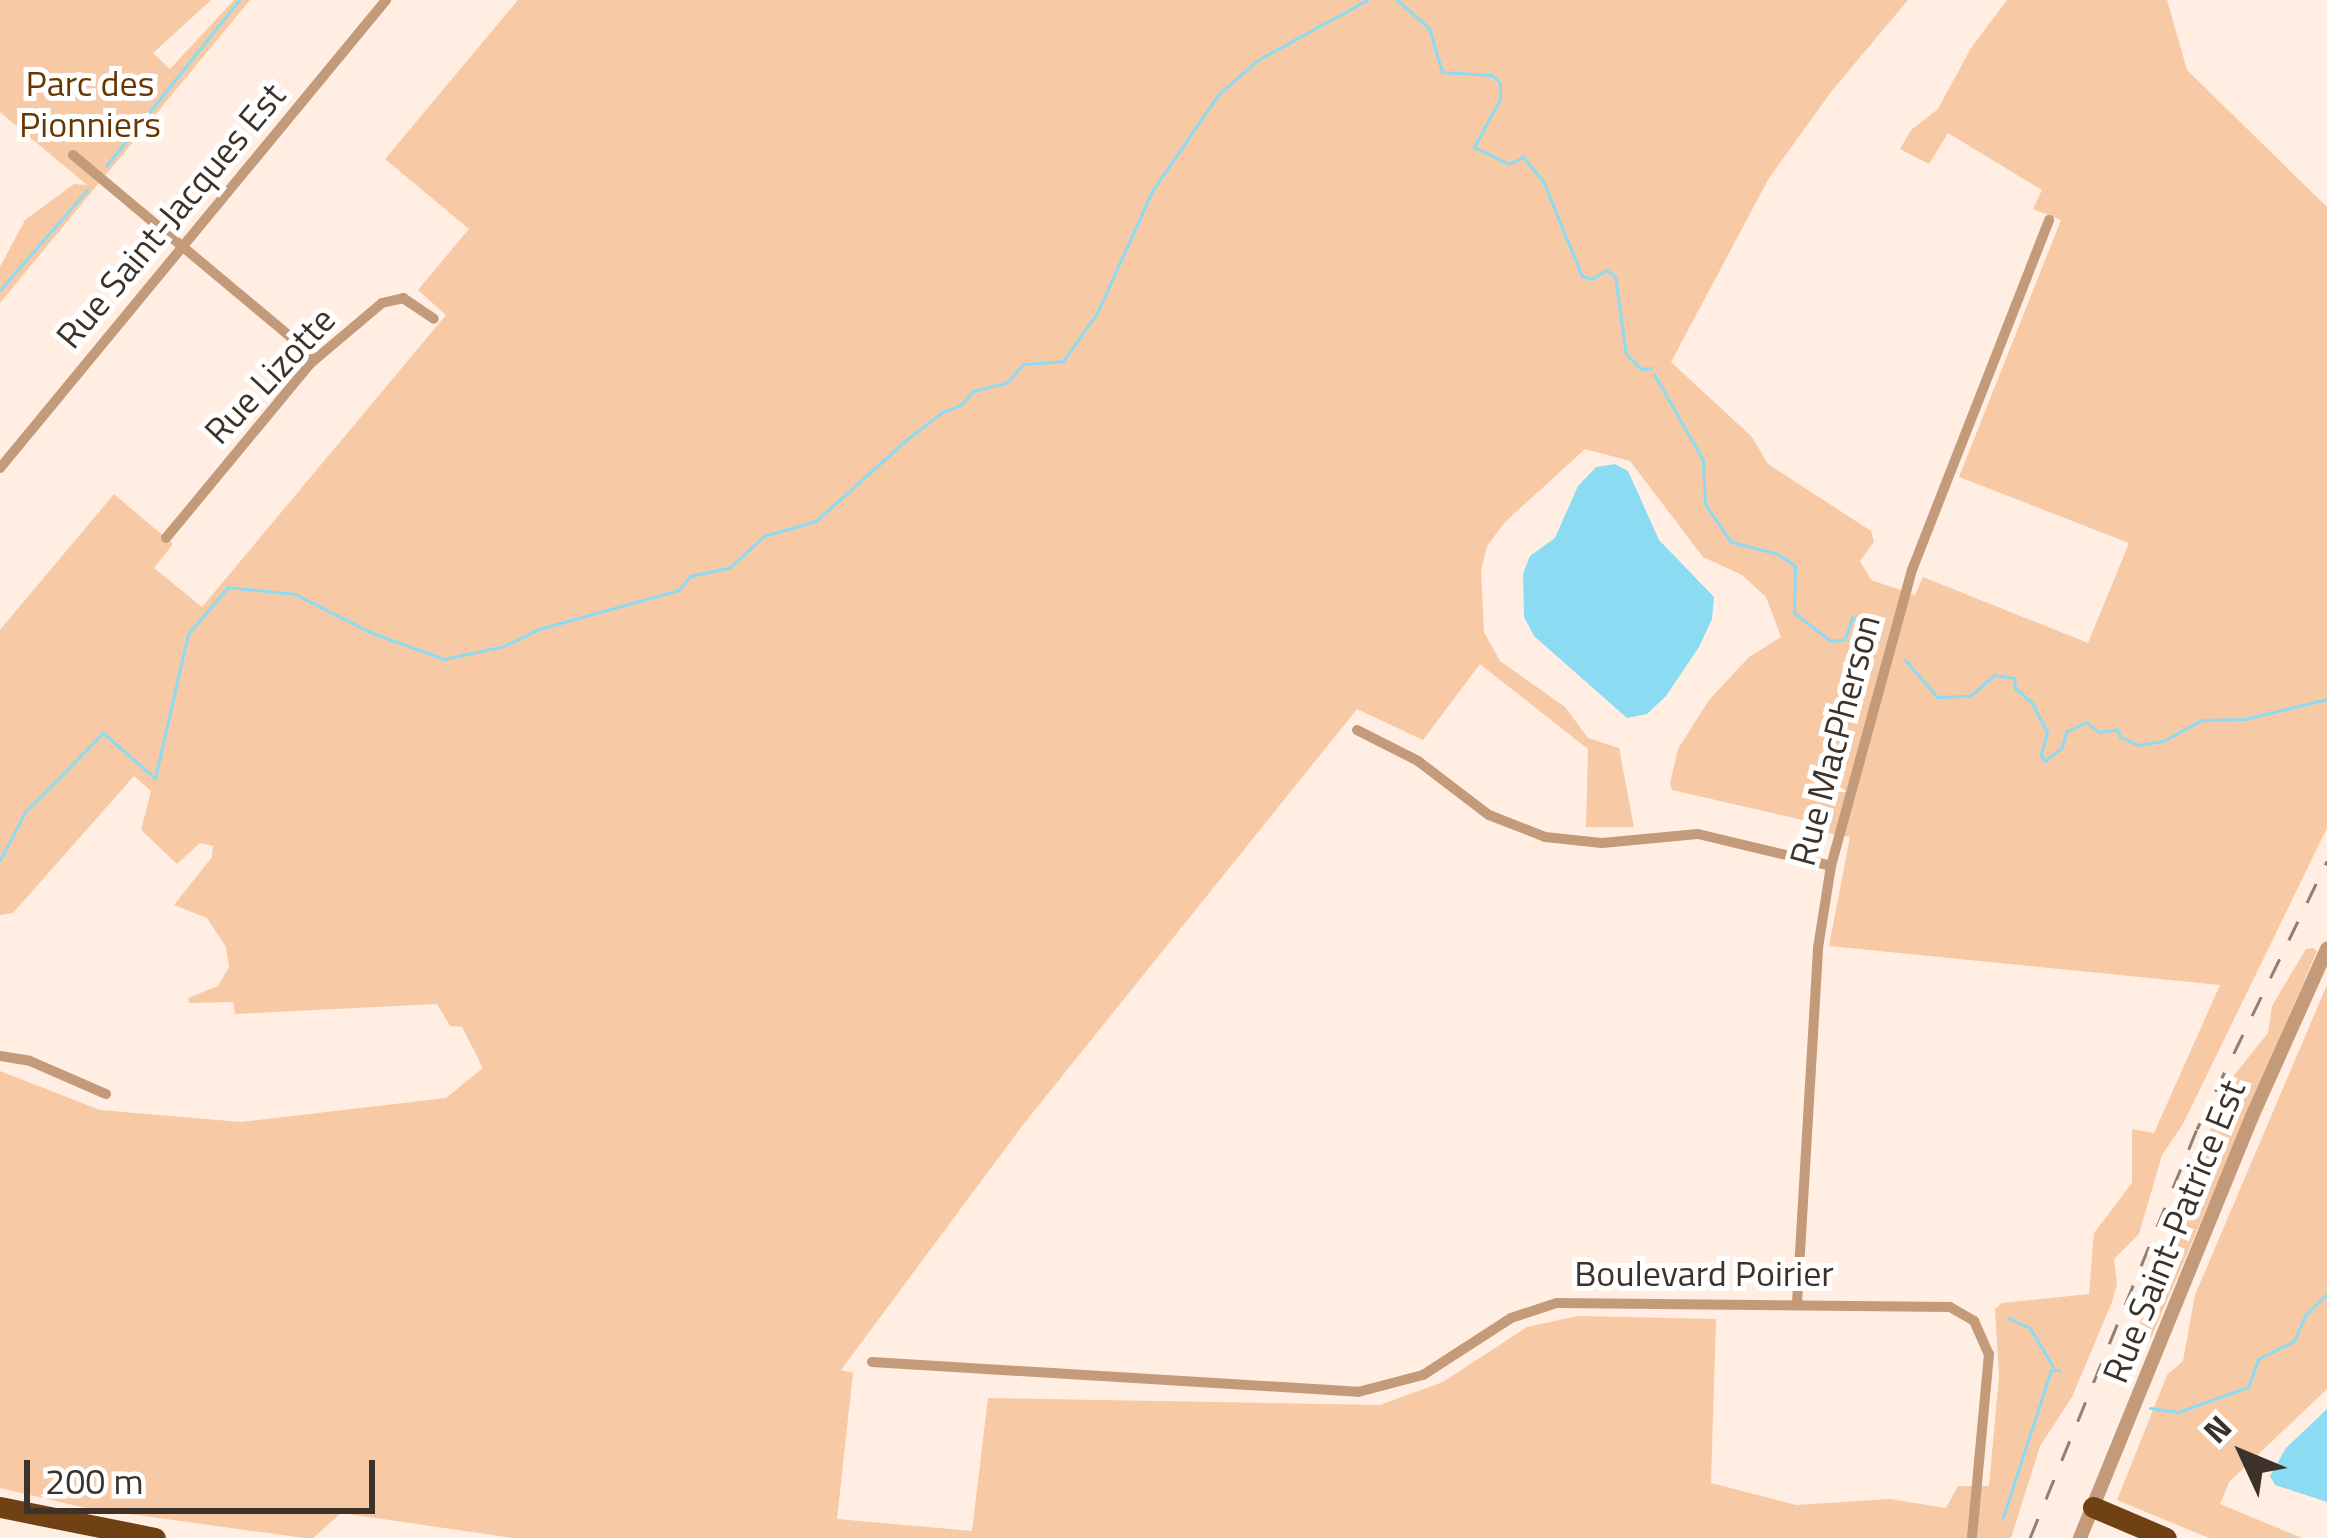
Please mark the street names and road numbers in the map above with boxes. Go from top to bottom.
street label: Rue Saint-Jacques Est [47,74,293,356]
street label: Rue Lizotte [195,298,343,452]
street label: Rue MacPherson [1780,610,1888,870]
street label: Rue Saint-Patrice Est [2093,1073,2253,1389]
street label: Boulevard Poirier [1574,1251,1834,1295]

